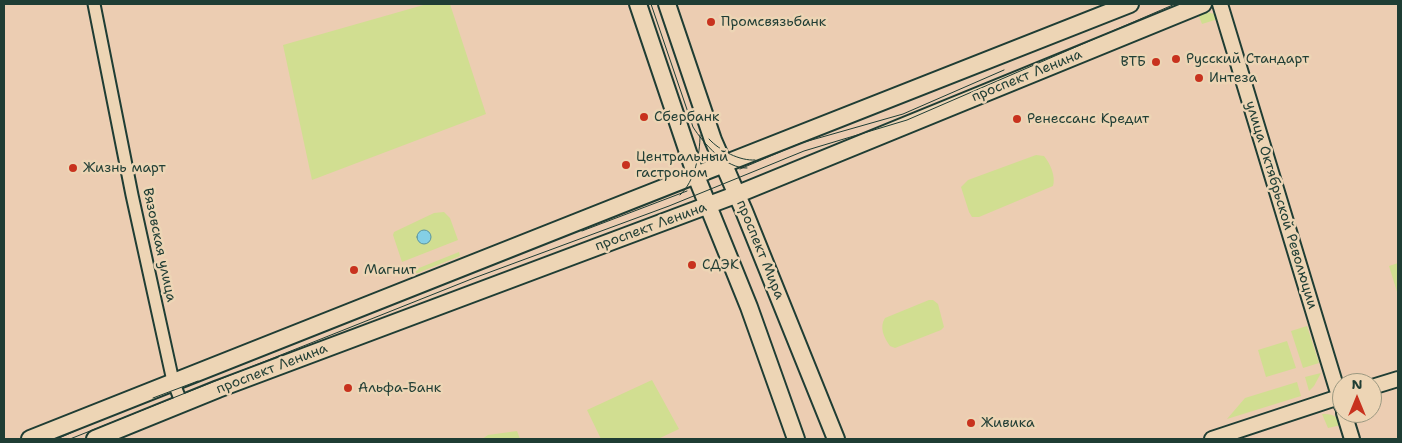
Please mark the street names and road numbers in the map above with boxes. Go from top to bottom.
street label: проспект Ленина [969,46,1085,106]
street label: улица Октябрьской Революции [1241,99,1321,311]
street label: Вязовская улица [139,187,179,303]
street label: проспект Мира [732,198,788,302]
street label: проспект Ленина [593,199,709,255]
street label: проспект Ленина [214,340,330,398]

